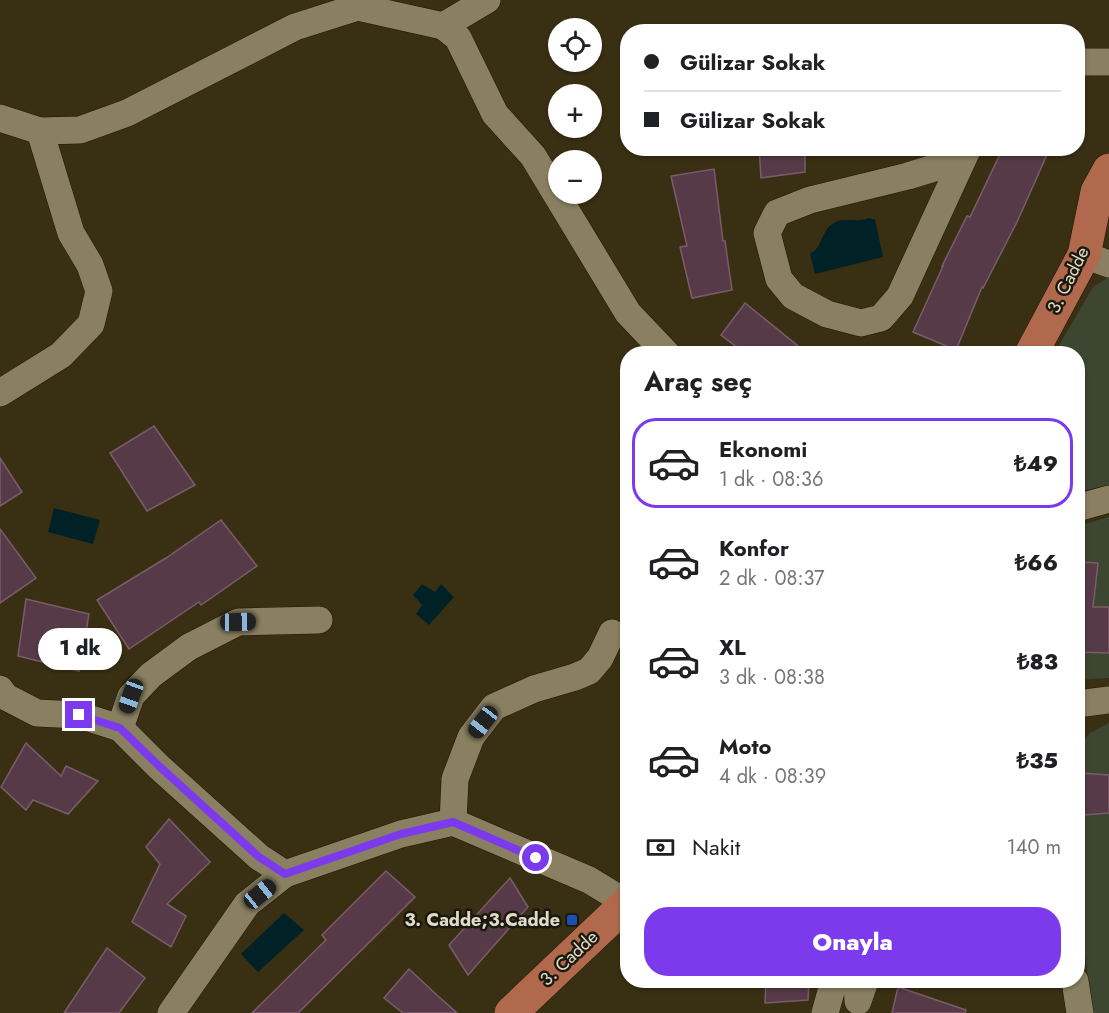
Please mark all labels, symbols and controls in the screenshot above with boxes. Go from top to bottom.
map controls [548,18,602,204]
button: locate [548,18,602,72]
text: Gülizar Sokak [680,46,826,78]
button: + [548,84,602,138]
text: Gülizar Sokak [680,104,826,136]
button: − [548,150,602,204]
street label: 3. Cadde [1041,242,1095,318]
text: Araç seç [644,362,752,401]
text: Ekonomi [719,433,807,465]
icon: car [647,436,701,490]
text: ₺49 [1014,447,1058,479]
text: 1 dk · 08:36 [719,465,824,494]
text: Konfor [719,532,789,564]
icon: car [647,535,701,589]
text: ₺66 [1015,546,1058,578]
text: 2 dk · 08:37 [719,564,825,593]
car [220,613,256,631]
callout: 1 dk [37,628,121,670]
text: XL [719,631,746,663]
text: 1 dk [59,634,101,663]
icon: car [647,634,701,688]
text: ₺83 [1017,645,1058,677]
text: 3 dk · 08:38 [719,663,825,692]
car [116,676,146,716]
route end [65,701,92,728]
car [465,702,501,742]
text: Moto [719,730,772,762]
icon: car [647,733,701,787]
text: ₺35 [1017,744,1058,776]
text: 4 dk · 08:39 [719,762,826,791]
icon: cash [644,831,677,864]
text: Nakit [692,831,740,863]
text: 140 m [1007,833,1061,862]
route start [522,844,549,871]
car [240,876,280,912]
place label: 3. Cadde;3.Cadde [404,907,560,933]
button: Onayla [644,907,1061,976]
marker: 3. Cadde;3.Cadde [565,913,579,927]
street label: 3. Cadde [534,924,604,992]

